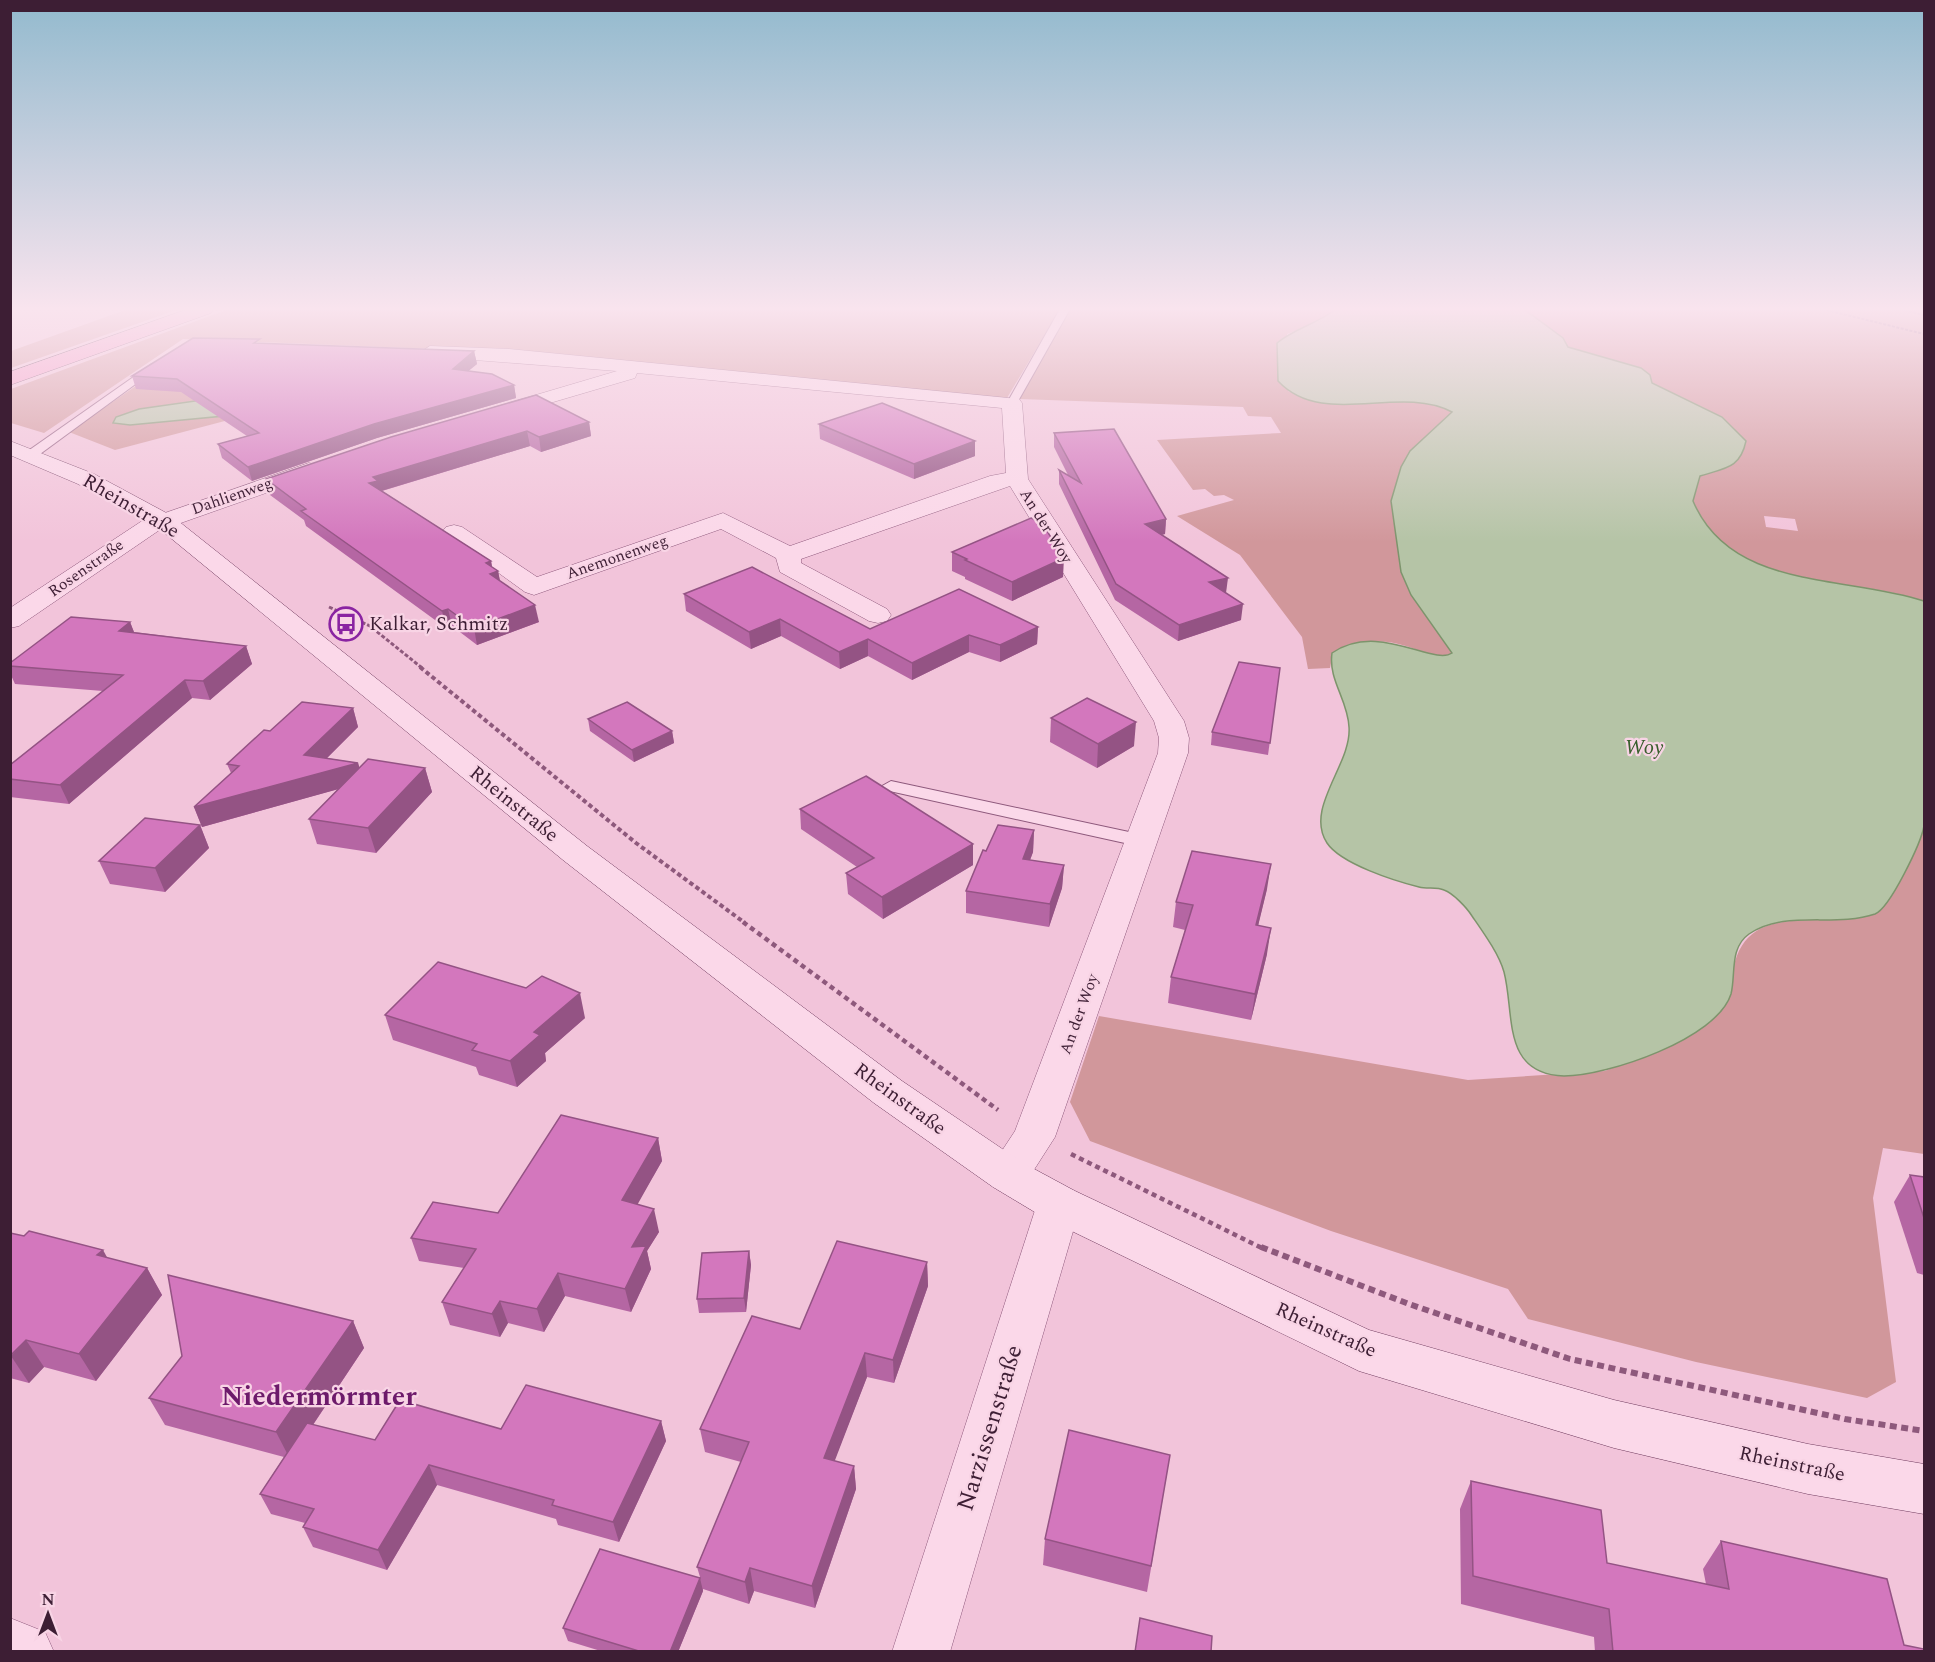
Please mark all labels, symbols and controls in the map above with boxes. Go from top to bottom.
street label: Rheinstraße [77,466,185,546]
street label: Dahlienweg [188,471,276,521]
street label: An der Woy [1014,484,1079,569]
street label: Anemonenweg [563,528,671,586]
street label: Rosenstraße [43,533,129,603]
bus stop icon: Kalkar, Schmitz [328,606,364,642]
place label: Kalkar, Schmitz [369,609,508,639]
water label: Woy [1625,732,1664,764]
street label: Rheinstraße [463,758,565,850]
street label: An der Woy [1053,969,1105,1058]
street label: Rheinstraße [848,1055,952,1143]
street label: Rheinstraße [1271,1294,1381,1366]
street label: Narzissenstraße [948,1341,1032,1515]
district label: Niedermörmter [221,1376,417,1418]
street label: Rheinstraße [1736,1438,1848,1490]
north arrow [18,1584,78,1644]
text: N [41,1588,55,1612]

